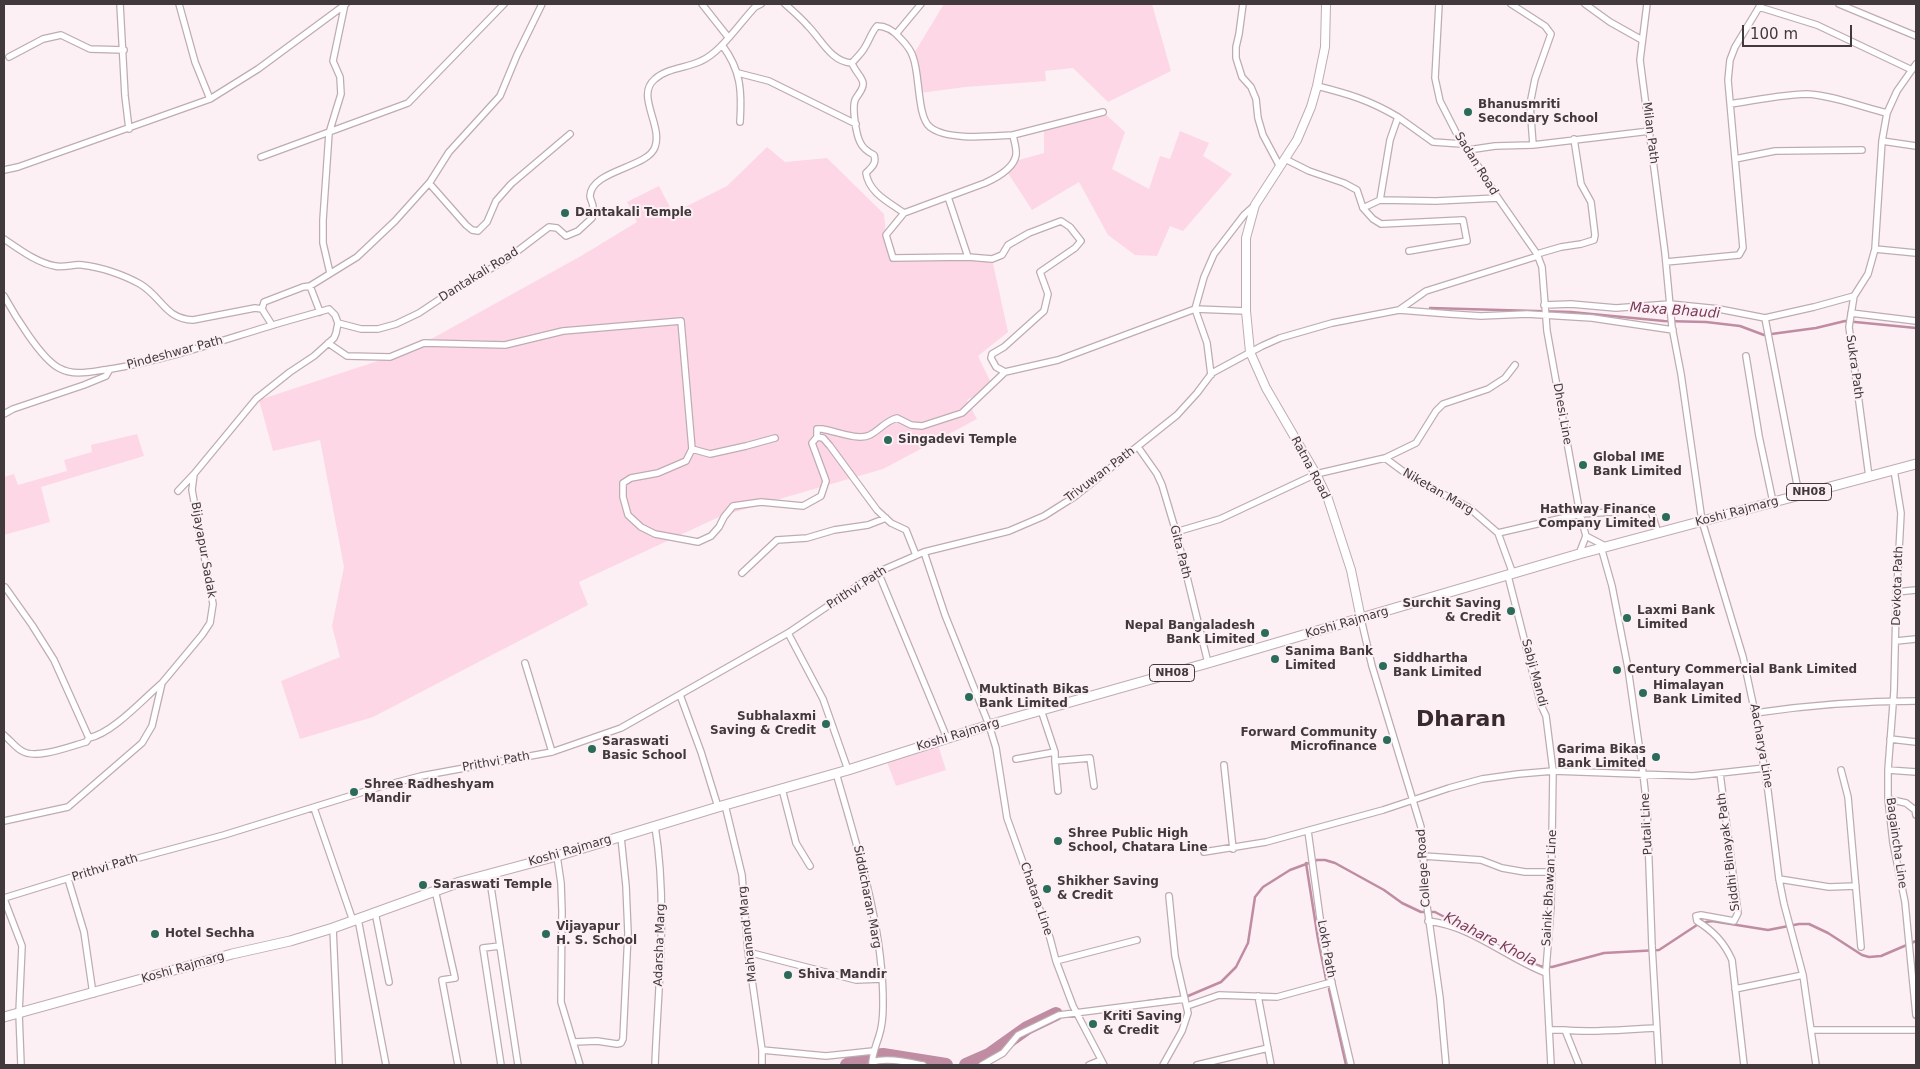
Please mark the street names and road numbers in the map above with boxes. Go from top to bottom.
street label: Milan Path [1639,101,1661,165]
street label: Sadan Road [1451,130,1501,198]
street label: Dantakali Road [437,245,521,305]
street label: Pindeshwar Path [125,333,225,373]
street label: Sukra Path [1842,334,1866,400]
street label: Dhesi Line [1549,382,1575,446]
street label: Ratna Road [1287,434,1333,502]
street label: Trivuwan Path [1062,444,1138,506]
street label: Niketan Marg [1400,466,1476,518]
road number: NH08 [1786,484,1832,501]
street label: Koshi Rajmarg [1694,494,1780,530]
street label: Bijayapur Sadak [187,501,219,599]
street label: Gita Path [1166,524,1194,580]
street label: Devkota Path [1889,546,1907,626]
street label: Prithvi Path [824,563,890,613]
street label: Koshi Rajmarg [1304,604,1390,642]
street label: Sabji Mandi [1518,638,1550,708]
road number: NH08 [1150,664,1194,681]
street label: Aacharya Line [1747,703,1775,789]
street label: Koshi Rajmarg [915,716,1001,754]
street label: Prithvi Path [461,749,531,775]
street label: Siddhi Binayak Path [1715,792,1743,912]
street label: Putali Line [1638,793,1656,855]
street label: Bagaincha Line [1882,797,1910,889]
street label: College Road [1414,828,1434,908]
street label: Sainik Bhawan Line [1540,829,1560,947]
street label: Koshi Rajmarg [527,832,613,870]
street label: Siddicharan Marg [850,844,884,950]
street label: Prithvi Path [70,851,140,885]
street label: Chatara Line [1017,860,1055,938]
street label: Mahanand Marg [736,885,760,983]
street label: Adarsha Marg [651,903,669,987]
street label: Lokh Path [1314,919,1338,979]
street label: Koshi Rajmarg [140,949,226,987]

